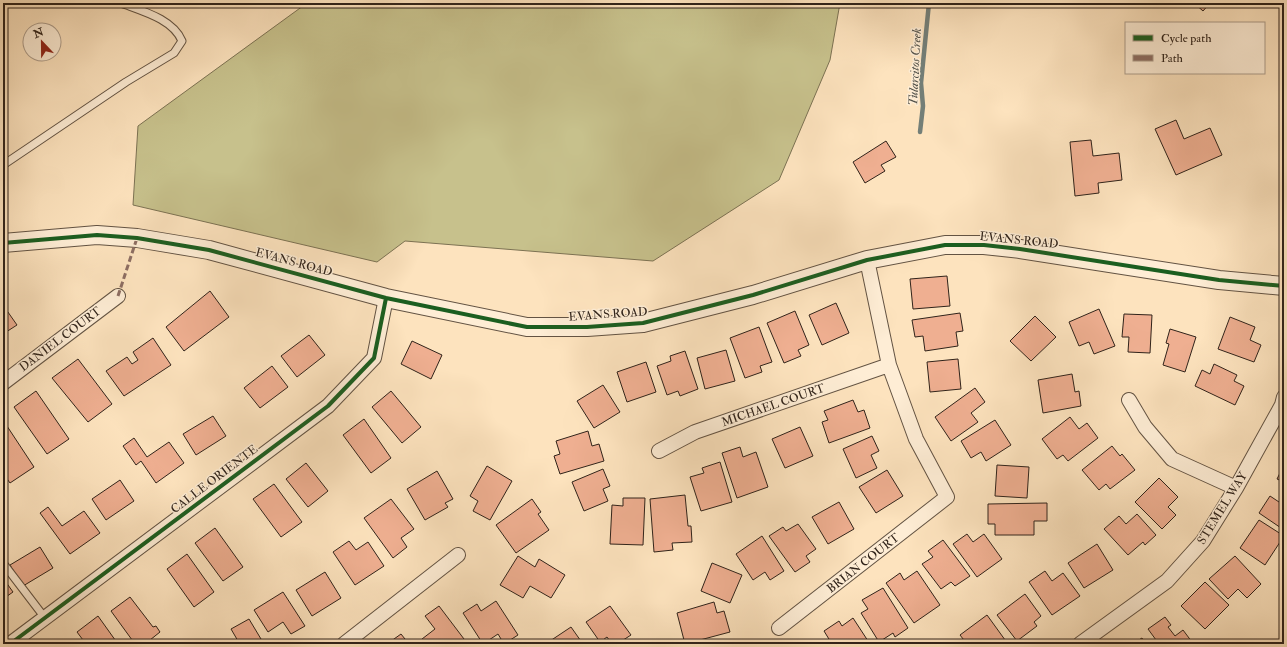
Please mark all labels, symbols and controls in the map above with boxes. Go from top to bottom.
north arrow [22,22,62,62]
legend [1125,22,1265,74]
text: N [31,25,47,41]
water label: Tularcitos Creek [905,28,925,106]
text: Cycle path [1161,31,1212,46]
text: Path [1161,51,1184,66]
street label: EVANS ROAD [979,229,1059,252]
street label: EVANS ROAD [254,245,334,280]
street label: DANIEL COURT [16,304,104,375]
street label: EVANS ROAD [568,304,648,325]
street label: MICHAEL COURT [720,381,827,430]
street label: CALLE ORIENTE [168,442,261,517]
street label: STEMEL WAY [1194,469,1251,547]
street label: BRIAN COURT [824,530,903,596]

